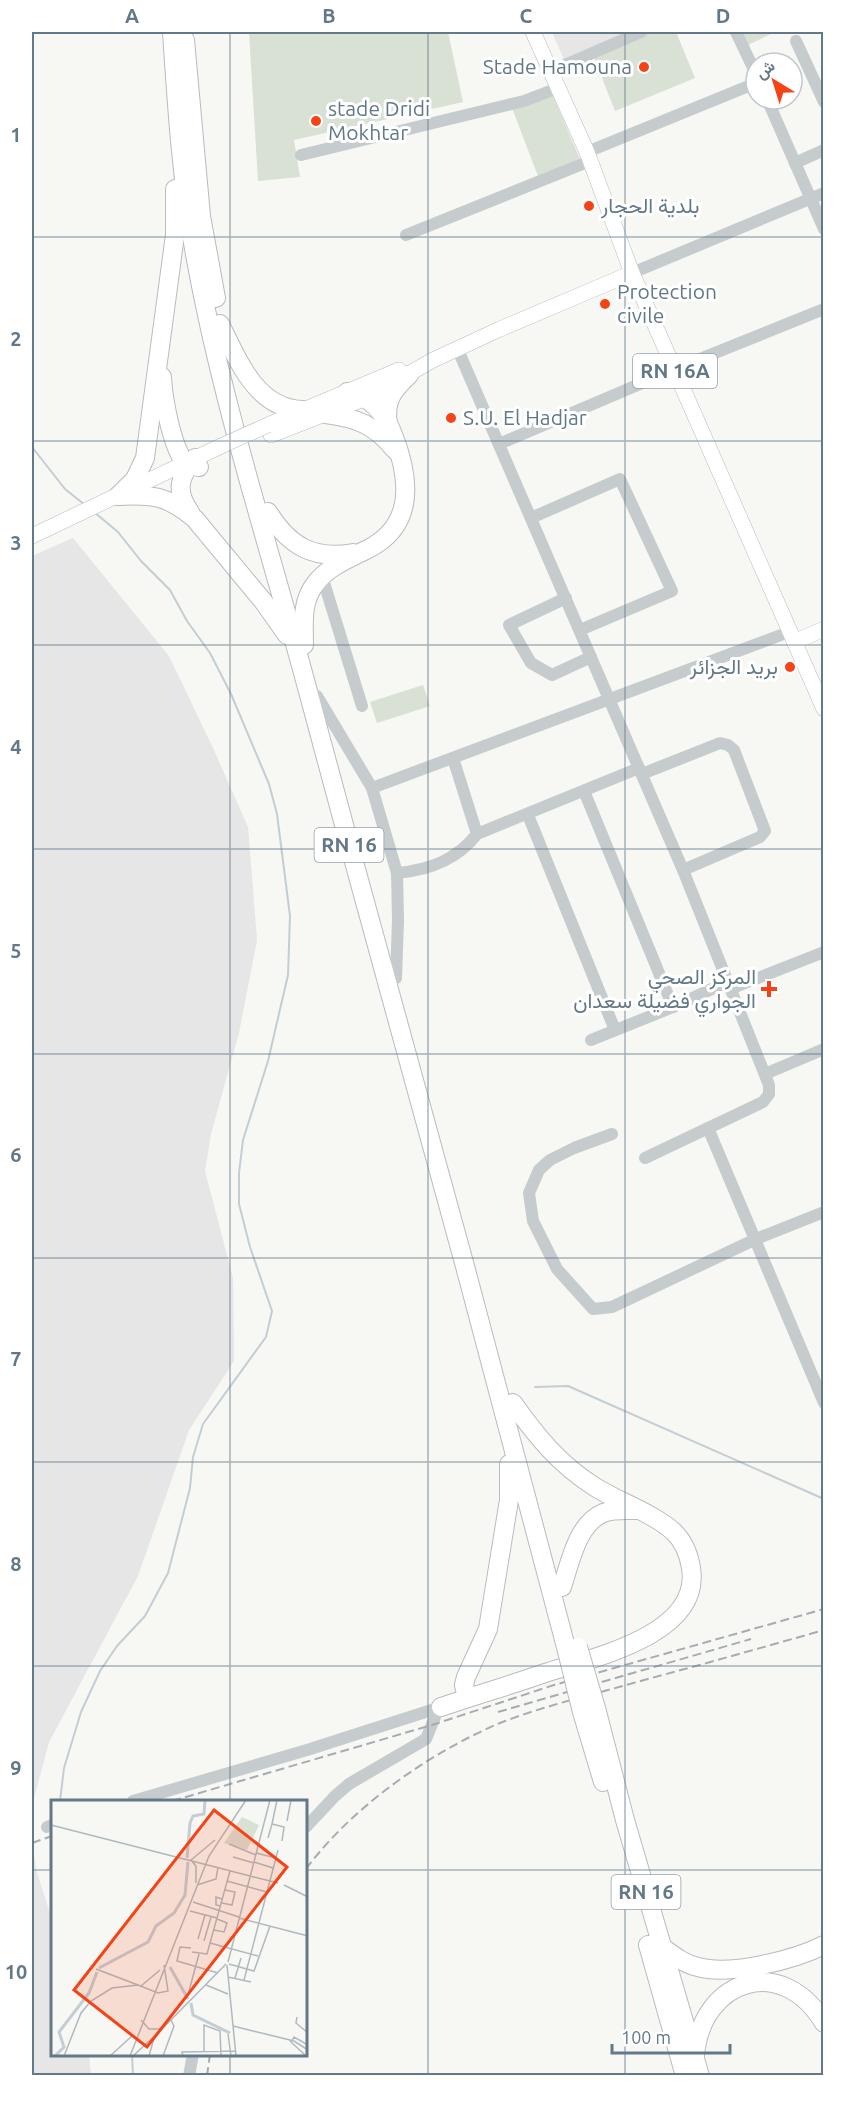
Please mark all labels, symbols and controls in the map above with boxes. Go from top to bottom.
text: A [125,4,139,27]
text: B [322,4,336,27]
text: C [520,4,533,27]
text: D [716,4,730,27]
north arrow [744,51,804,111]
place label: Stade Hamouna [483,54,632,78]
text: ش [752,56,779,83]
marker: Stade Hamouna [637,60,651,74]
place label: stade Dridi Mokhtar [328,96,430,144]
marker: stade Dridi Mokhtar [309,114,323,128]
text: 1 [10,123,22,146]
place label: بلدية الحجار [600,193,700,219]
marker: بلدية الحجار [582,199,596,213]
place label: Protection civile [617,279,717,327]
marker: Protection civile [598,297,612,311]
text: 2 [10,327,22,350]
road number: RN 16A [633,354,717,388]
place label: S.U. El Hadjar [463,405,587,429]
marker: S.U. El Hadjar [444,411,458,425]
text: 3 [10,531,22,554]
place label: بريد الجزائر [689,654,778,680]
marker: بريد الجزائر [783,660,797,674]
text: 4 [10,735,22,758]
road number: RN 16 [314,828,384,862]
text: 5 [10,939,22,962]
place label: المركز الصحي الجواري فضيلة سعدان [573,964,756,1018]
marker: المركز الصحي الجواري فضيلة سعدان [760,980,778,998]
text: 6 [10,1143,22,1166]
text: 7 [10,1347,22,1370]
text: 8 [10,1552,22,1575]
text: 9 [10,1756,22,1779]
inset map [51,1800,308,2056]
road number: RN 16 [612,1875,680,1909]
text: 10 [5,1960,27,1983]
scale bar [612,2017,730,2055]
text: 100 m [621,2027,671,2047]

